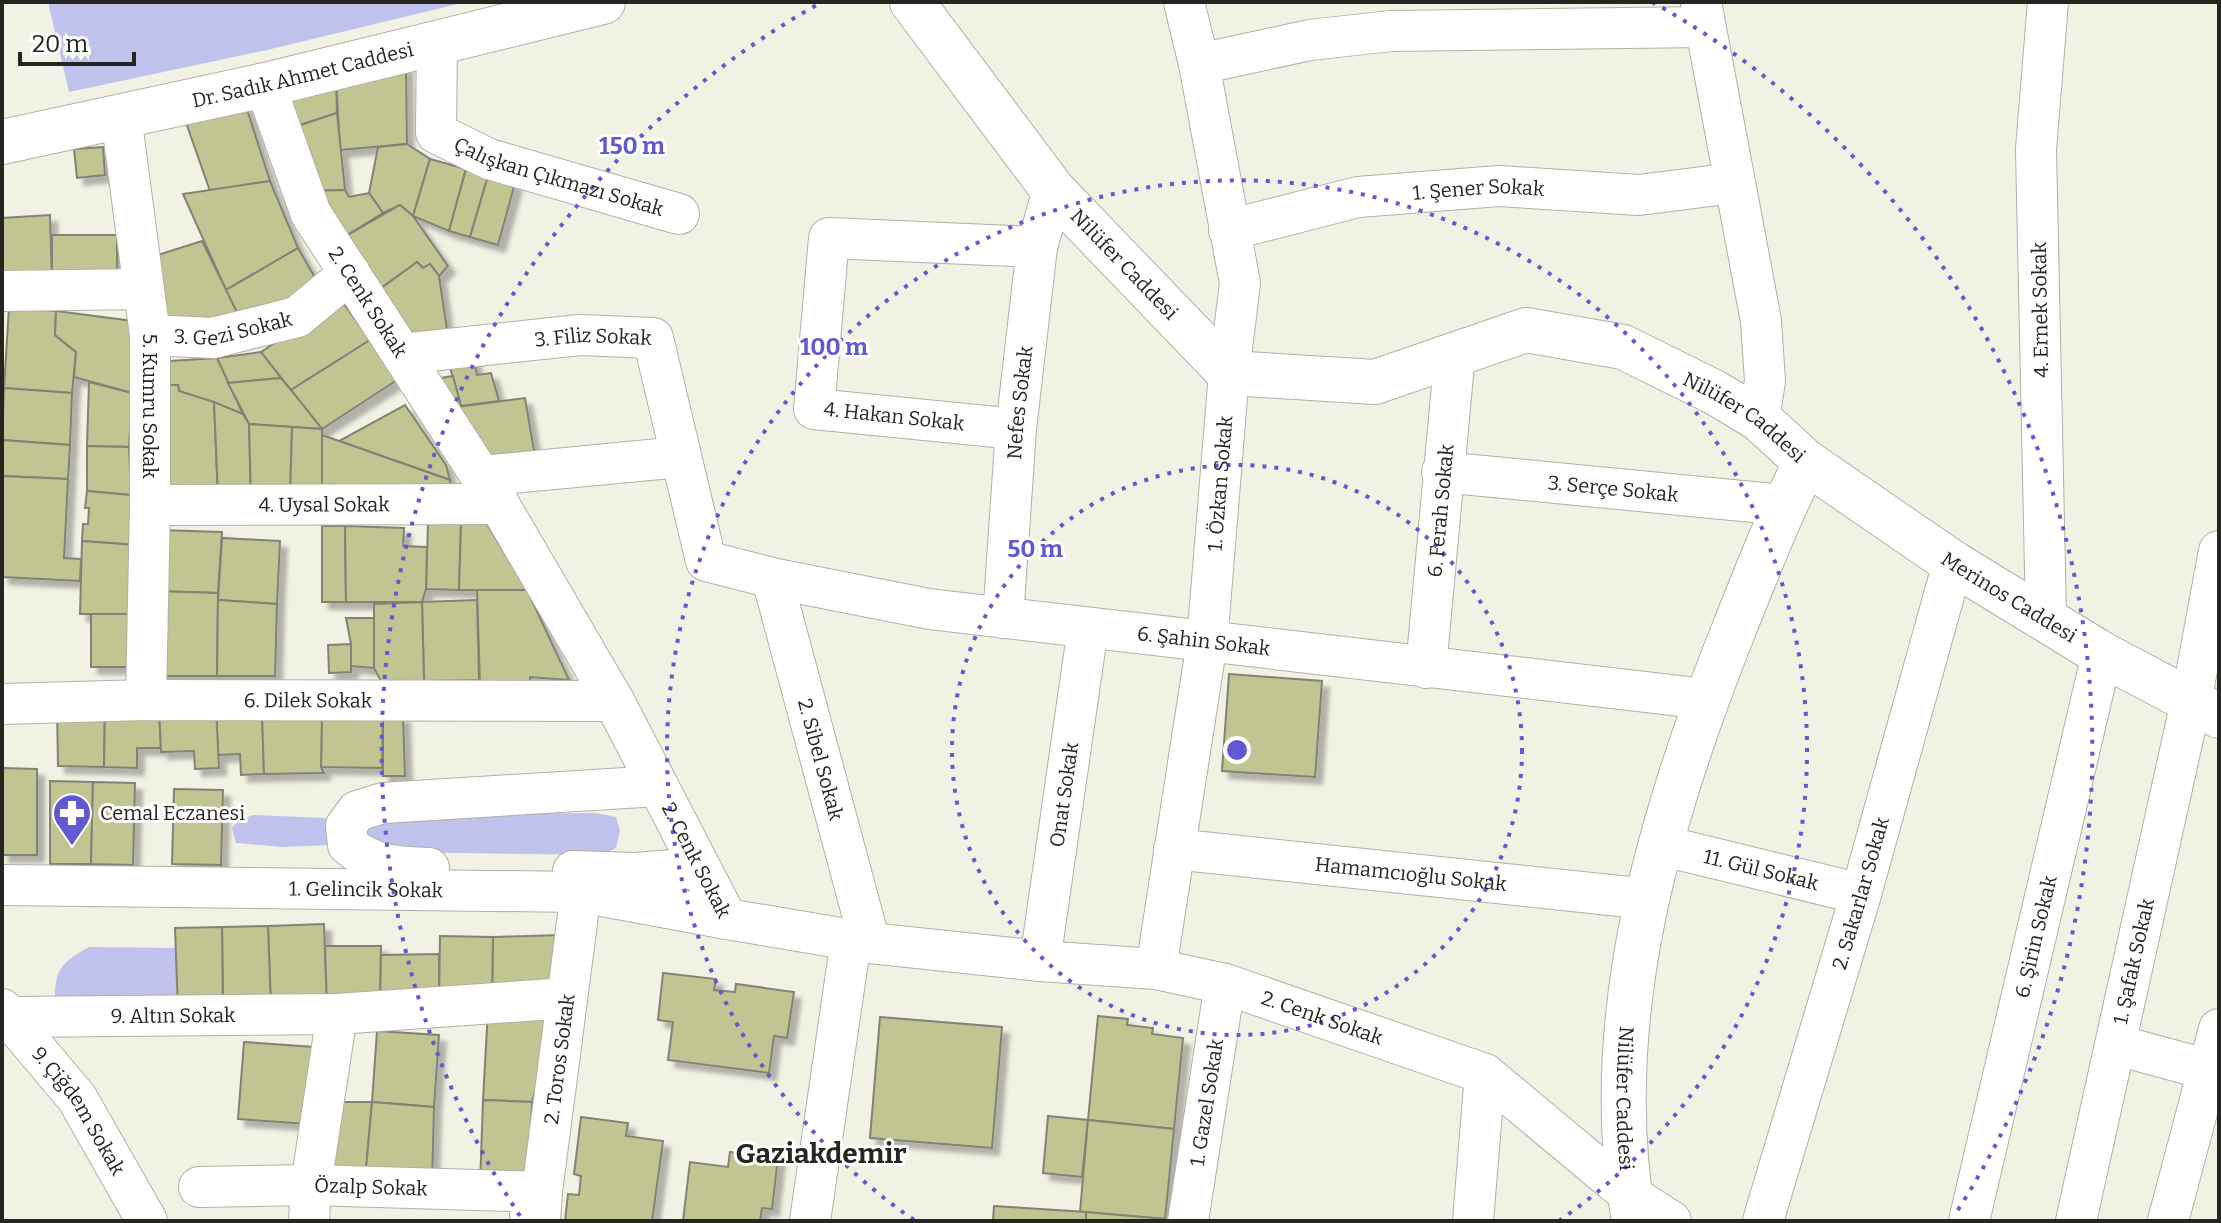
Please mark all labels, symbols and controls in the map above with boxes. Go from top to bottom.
scale bar [20,16,134,66]
text: 20 m [32,30,88,58]
street label: Dr. Sadık Ahmet Caddesi [190,37,416,113]
street label: Çalışkan Çıkmazı Sokak [450,132,667,221]
text: 150 m [599,132,665,160]
street label: 1. Şener Sokak [1412,174,1546,205]
street label: Nilüfer Caddesi [1066,204,1183,325]
street label: 4. Ernek Sokak [2027,241,2053,378]
street label: 2. Cenk Sokak [324,242,413,362]
street label: 3. Gezi Sokak [173,307,295,350]
street label: 3. Filiz Sokak [533,323,653,352]
text: 100 m [800,333,868,361]
street label: 5. Kumru Sokak [138,334,162,479]
street label: Nefes Sokak [1002,344,1038,460]
street label: Nilüfer Caddesi [1679,367,1810,468]
street label: 4. Hakan Sokak [823,397,966,435]
street label: 1. Özkan Sokak [1202,414,1238,552]
street label: 6. Ferah Sokak [1422,443,1459,578]
street label: 3. Serçe Sokak [1547,470,1680,507]
street label: 4. Uysal Sokak [258,492,390,517]
text: 50 m [1007,535,1063,563]
street label: Merinos Caddesi [1937,547,2081,648]
street label: 6. Şahin Sokak [1136,621,1272,661]
street label: 6. Dilek Sokak [244,688,373,712]
street label: 2. Sibel Sokak [793,696,849,824]
centre of rings [1223,736,1251,764]
street label: Onat Sokak [1045,740,1083,849]
pharmacy icon: Cemal Eczanesi [51,792,93,847]
street label: 2. Cenk Sokak [657,798,737,923]
place label: Cemal Eczanesi [100,801,245,825]
street label: 2. Sakarlar Sokak [1827,814,1894,972]
street label: 11. Gül Sokak [1701,844,1822,895]
street label: Hamamcıoğlu Sokak [1314,852,1508,896]
street label: 6. Şirin Sokak [2010,873,2062,1000]
street label: 1. Gelincik Sokak [289,876,444,902]
street label: 1. Şafak Sokak [2108,895,2159,1027]
street label: 2. Cenk Sokak [1258,986,1387,1050]
street label: 2. Toros Sokak [539,992,580,1126]
street label: 9. Altın Sokak [110,1003,236,1028]
street label: Nilüfer Caddesi [1612,1025,1639,1171]
street label: 1. Gazel Sokak [1185,1036,1228,1168]
street label: 9. Çiğdem Sokak [27,1042,131,1180]
district label: Gaziakdemir [736,1137,906,1170]
street label: Özalp Sokak [314,1173,429,1201]

